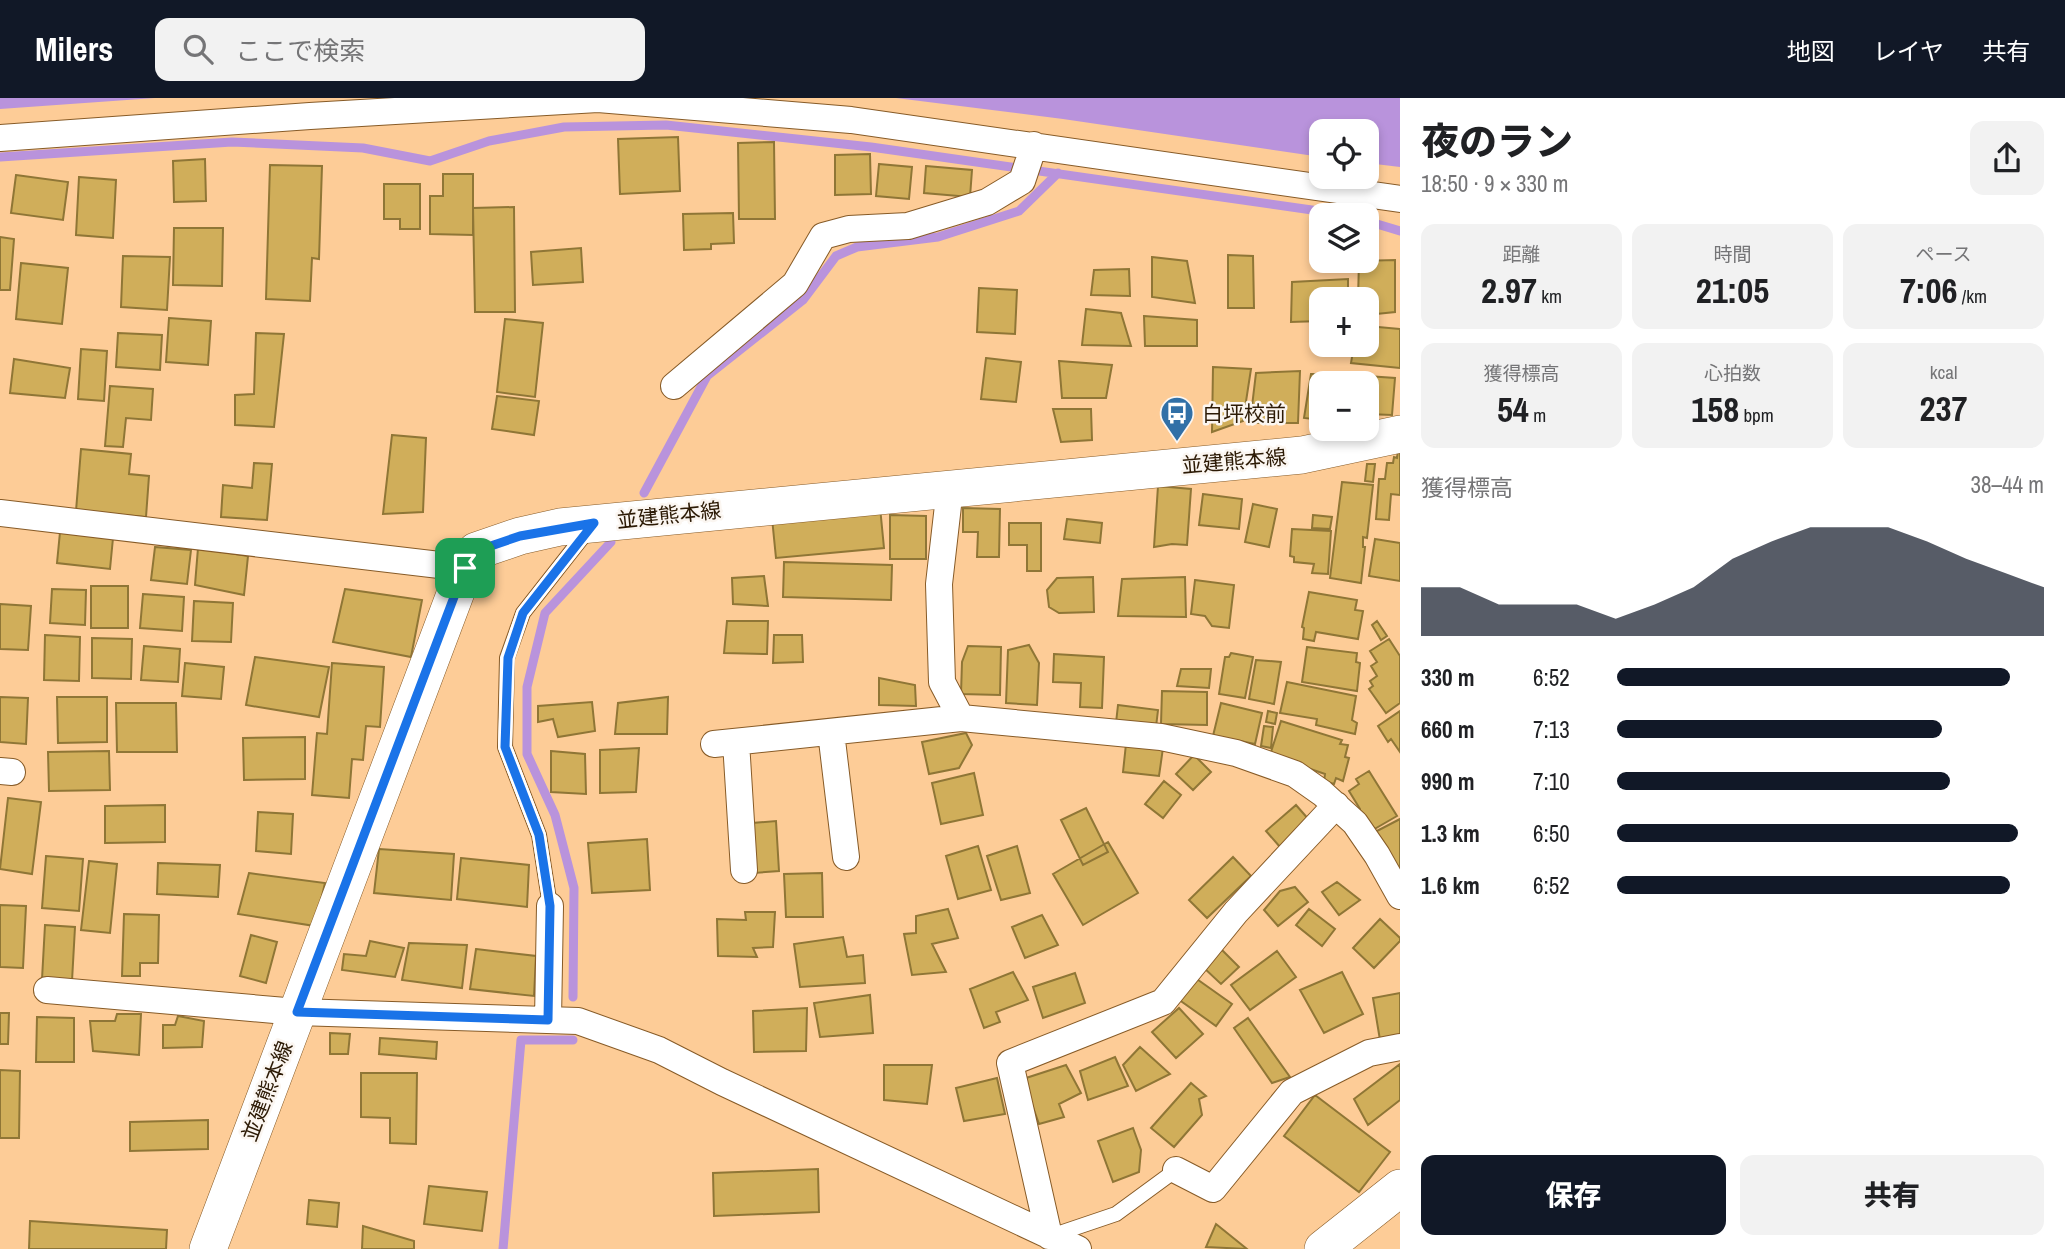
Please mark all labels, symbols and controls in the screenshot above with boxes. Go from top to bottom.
search box [155,18,645,81]
text: Milers [35,27,113,71]
icon: search [179,30,217,68]
text: ここで検索 [235,33,365,68]
text: 地図 [1787,35,1835,67]
text: レイヤ [1873,35,1944,67]
text: 共有 [1982,35,2030,67]
text: 夜のラン [1421,116,1573,167]
map controls [1309,119,1379,441]
button: locate [1309,119,1379,189]
button: share [1970,121,2044,195]
text: 18:50 · 9 × 330 m [1421,168,1568,199]
button: layers [1309,203,1379,273]
text: 距離 [1502,241,1541,267]
text: 時間 [1713,241,1752,267]
text: ペース [1915,241,1972,267]
text: 2.97 [1481,267,1537,314]
text: 21:05 [1696,267,1769,314]
text: 7:06 [1900,267,1958,314]
text: km [1537,283,1562,309]
text: /km [1958,283,1987,309]
button: + [1309,287,1379,357]
text: kcal [1930,359,1957,385]
text: 獲得標高 [1483,360,1560,386]
text: 心拍数 [1704,360,1761,386]
button: − [1309,371,1379,441]
text: 237 [1920,385,1967,432]
text: 54 [1497,386,1529,433]
text: 158 [1691,386,1739,433]
bus stop icon: 白坪校前 [1158,394,1196,443]
place label: 白坪校前 [1202,399,1286,428]
text: m [1529,402,1546,428]
text: bpm [1739,402,1774,428]
street label: 並建熊本線 [1180,442,1288,480]
text: 38–44 m [1971,469,2044,500]
text: 獲得標高 [1421,472,1513,503]
street label: 並建熊本線 [615,495,723,535]
pin [435,538,495,598]
icon: arrive [446,549,484,587]
text: 330 m [1421,662,1474,693]
text: 6:52 [1533,662,1570,693]
text: 660 m [1421,714,1474,745]
text: 7:13 [1533,714,1570,745]
text: 990 m [1421,766,1474,797]
text: 7:10 [1533,766,1570,797]
text: 1.3 km [1421,818,1480,849]
text: 6:50 [1533,818,1570,849]
text: 1.6 km [1421,870,1480,901]
text: 6:52 [1533,870,1570,901]
street label: 並建熊本線 [235,1037,299,1145]
button: 保存 [1421,1155,1726,1235]
button: 共有 [1740,1155,2044,1235]

